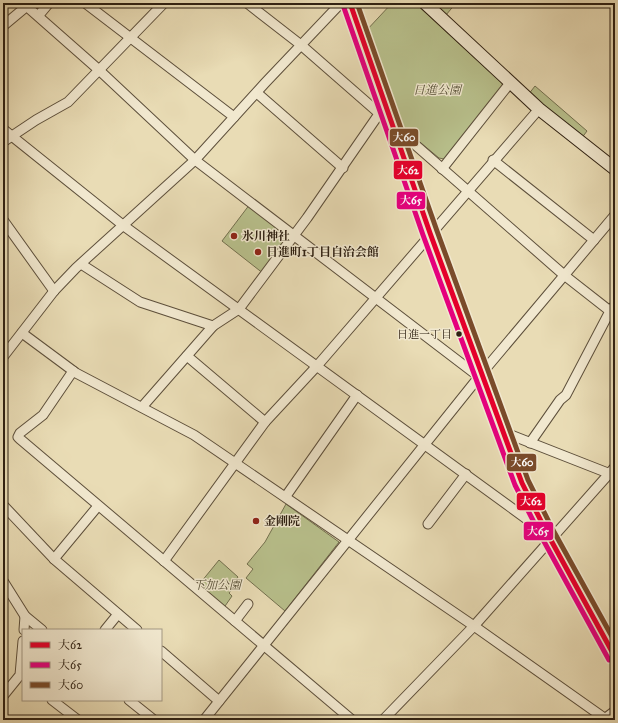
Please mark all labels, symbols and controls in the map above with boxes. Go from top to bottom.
park label: 日進公園 [413,83,463,97]
line badge: 大60 [389,128,419,147]
text: 大60 [392,131,416,144]
line badge: 大62 [393,160,423,180]
text: 大62 [397,164,420,177]
line badge: 大65 [396,191,426,210]
text: 大65 [400,194,423,207]
place label: 氷川神社 [242,229,290,243]
marker: 氷川神社 [229,231,239,241]
place label: 日進町1丁目自治会館 [266,245,379,259]
marker: 日進町1丁目自治会館 [253,247,263,257]
place label: 日進一丁目 [397,328,452,341]
marker: 日進一丁目 [454,329,464,339]
line badge: 大60 [506,453,537,472]
text: 大60 [510,456,534,469]
line badge: 大62 [516,492,546,511]
text: 大62 [520,495,543,508]
place label: 金剛院 [264,514,300,528]
marker: 金剛院 [251,516,261,526]
line badge: 大65 [523,521,554,541]
text: 大65 [527,525,550,538]
park label: 下加公園 [193,578,243,592]
legend [22,629,162,701]
text: 大62 [58,638,82,652]
text: 大65 [58,658,82,672]
text: 大60 [58,678,83,692]

